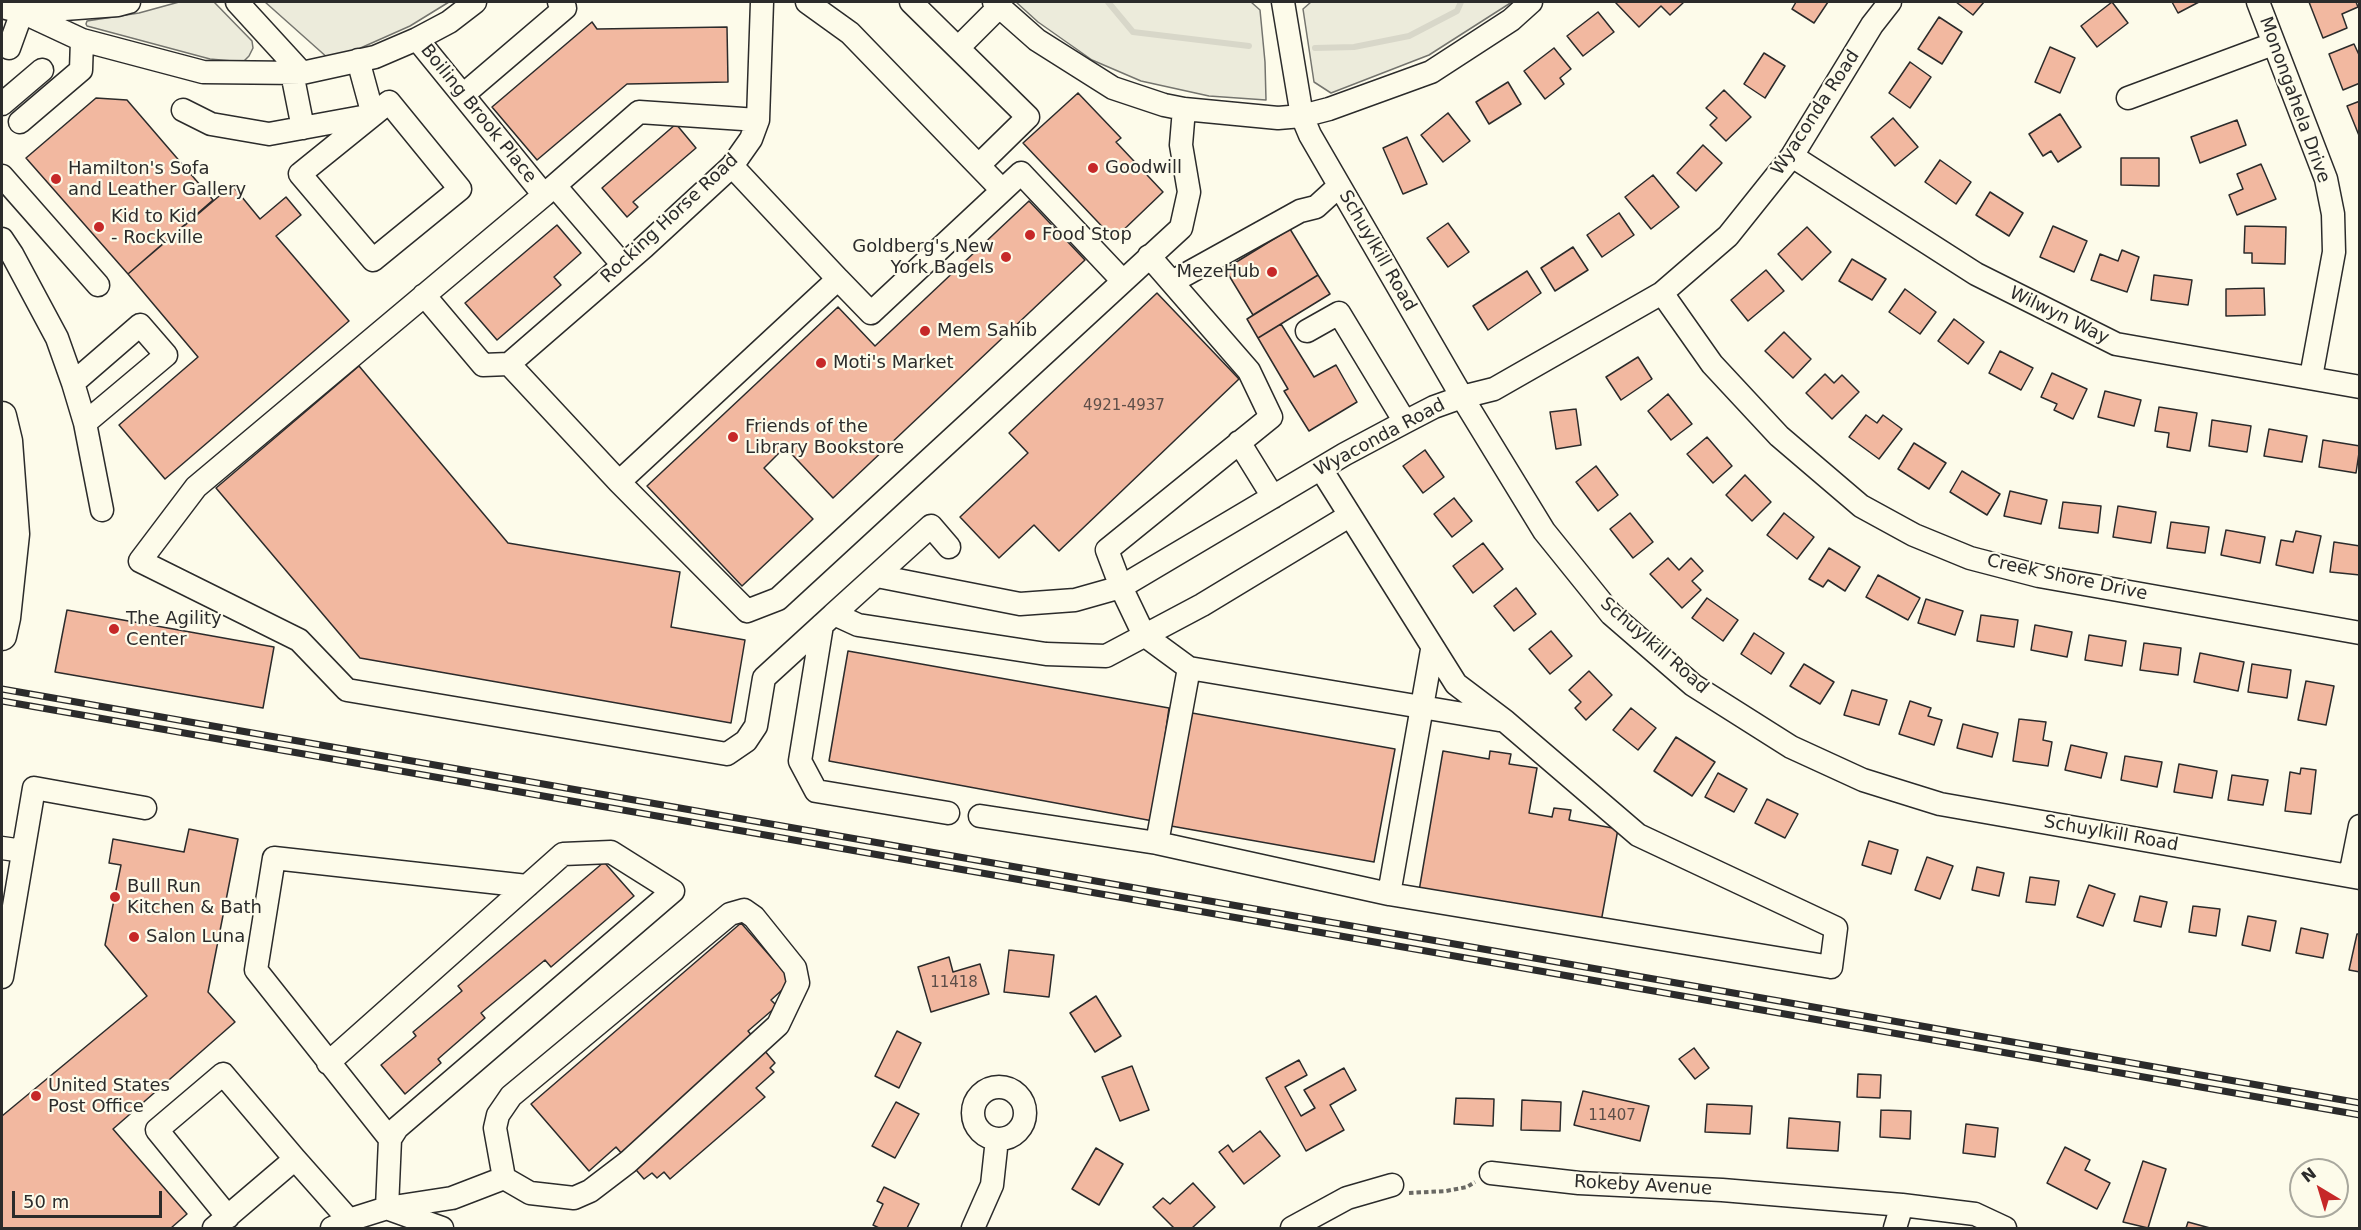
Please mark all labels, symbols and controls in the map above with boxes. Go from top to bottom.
street label: Monongahela Drive [2254,14,2334,186]
street label: Boiling Brook Place [415,40,541,188]
street label: Wyaconda Road [1768,46,1864,180]
street label: Rocking Horse Road [597,150,743,288]
place label: Goodwill [1105,157,1182,179]
place label: Hamilton's Sofa and Leather Gallery [68,158,246,201]
marker: Goodwill [1086,161,1100,175]
marker: Hamilton's Sofa and Leather Gallery [49,172,63,186]
street label: Schuylkill Road [1334,187,1420,315]
place label: Kid to Kid - Rockville [111,206,203,248]
marker: Kid to Kid - Rockville [92,220,106,234]
place label: Food Stop [1042,224,1132,246]
marker: Food Stop [1023,228,1037,242]
place label: Goldberg's New York Bagels [852,236,994,278]
marker: Goldberg's New York Bagels [999,250,1013,264]
place label: MezeHub [1177,261,1260,283]
marker: MezeHub [1265,265,1279,279]
street label: Wilwyn Way [2006,283,2112,349]
place label: Mem Sahib [937,320,1037,342]
marker: Mem Sahib [918,324,932,338]
place label: Moti's Market [833,352,954,374]
marker: Moti's Market [814,356,828,370]
street label: Wyaconda Road [1311,394,1449,482]
house number: 4921-4937 [1083,397,1165,415]
place label: Friends of the Library Bookstore [745,416,904,458]
marker: Friends of the Library Bookstore [726,430,740,444]
street label: Creek Shore Drive [1985,550,2149,606]
street label: Schuylkill Road [1596,593,1712,699]
place label: The Agility Center [126,608,222,650]
marker: The Agility Center [107,622,121,636]
street label: Schuylkill Road [2042,812,2180,856]
place label: Bull Run Kitchen & Bath [127,876,262,918]
marker: Bull Run Kitchen & Bath [108,890,122,904]
place label: Salon Luna [146,926,245,948]
marker: Salon Luna [127,930,141,944]
house number: 11418 [930,974,978,992]
place label: United States Post Office [48,1075,170,1118]
marker: United States Post Office [29,1089,43,1103]
house number: 11407 [1588,1107,1636,1125]
north arrow [2289,1158,2349,1218]
text: N [2298,1163,2320,1187]
street label: Rokeby Avenue [1573,1172,1713,1200]
scale bar [15,1179,165,1217]
text: 50 m [23,1191,69,1212]

